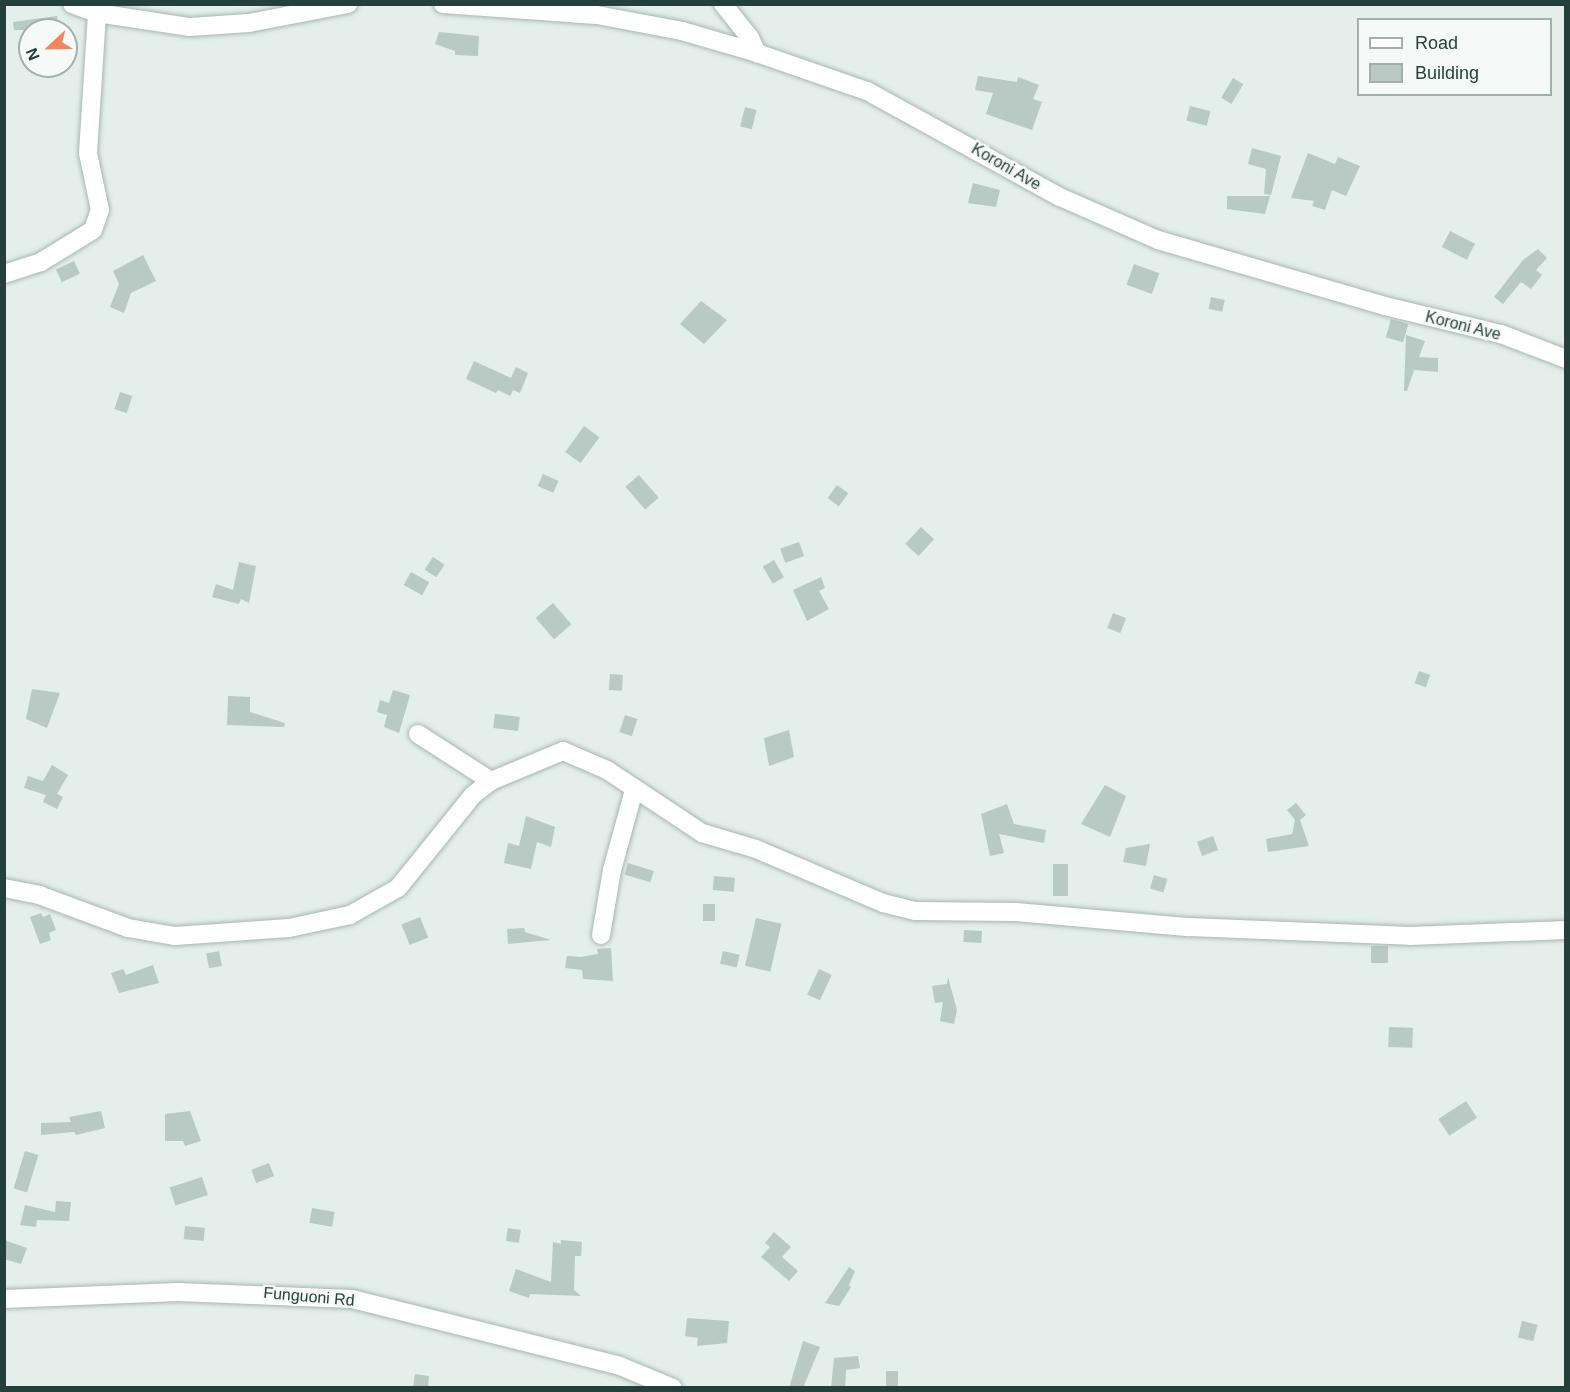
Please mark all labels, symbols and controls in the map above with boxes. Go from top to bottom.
north arrow [18,18,78,78]
legend [1357,18,1552,96]
text: Road [1415,33,1458,53]
text: N [23,46,43,63]
text: Building [1415,63,1479,83]
street label: Koroni Ave [967,139,1045,195]
street label: Koroni Ave [1423,307,1503,345]
street label: Funguoni Rd [263,1283,355,1311]

